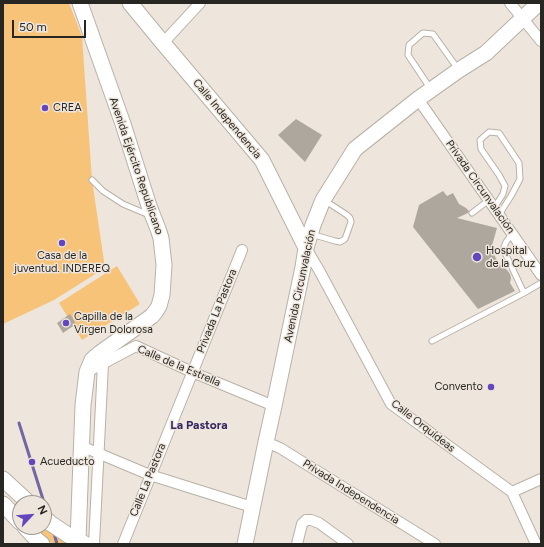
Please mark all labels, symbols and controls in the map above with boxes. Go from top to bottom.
scale bar [14,12,88,38]
text: 50 m [19,20,47,34]
street label: Calle Independencia [190,76,264,162]
street label: Avenida Ejército Republicano [106,96,166,236]
place label: CREA [53,101,82,115]
marker: CREA [40,103,50,113]
street label: Privada Circunvalación [443,138,517,236]
street label: Avenida Circunvalación [282,228,318,344]
marker: Casa de la juventud. INDEREQ [57,238,67,248]
place label: Hospital de la Cruz [486,244,535,270]
place label: Casa de la juventud. INDEREQ [14,249,110,275]
marker: Hospital de la Cruz [471,251,483,263]
street label: Privada La Pastora [194,267,240,355]
place label: Capilla de la Virgen Dolorosa [74,310,153,336]
marker: Capilla de la Virgen Dolorosa [61,318,71,328]
street label: Calle de la Estrella [135,343,223,389]
place label: Convento [434,380,483,394]
marker: Convento [486,382,496,392]
street label: Calle Orquídeas [388,397,458,455]
district label: La Pastora [170,418,228,432]
street label: Calle La Pastora [127,441,169,519]
place label: Acueducto [40,455,95,469]
marker: Acueducto [27,457,37,467]
street label: Privada Independencia [300,457,402,527]
north arrow [12,495,52,535]
text: N [35,503,50,517]

